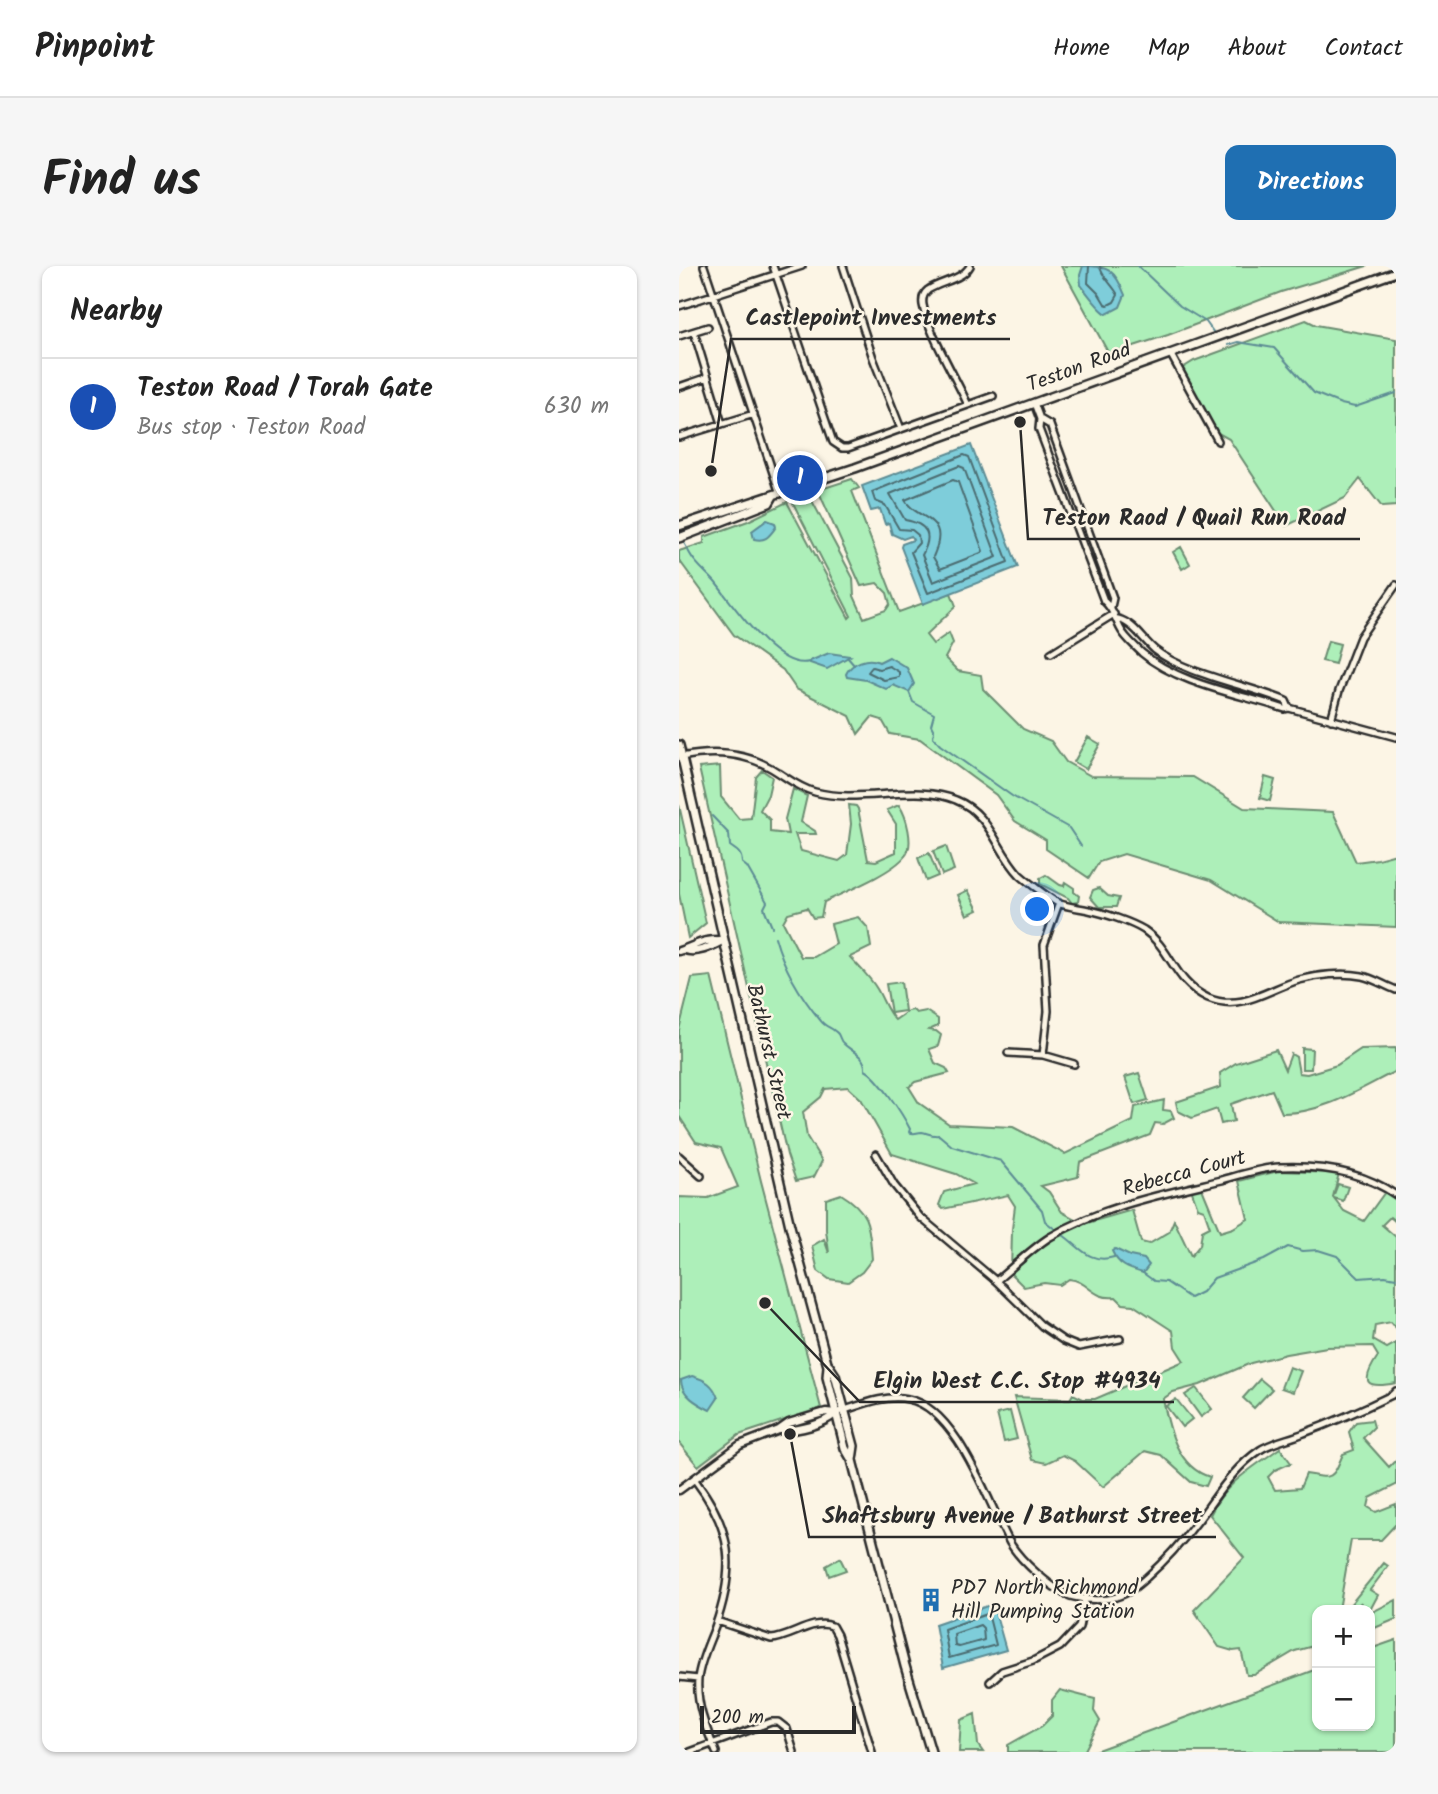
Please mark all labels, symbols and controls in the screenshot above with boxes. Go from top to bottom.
text: Pinpoint [35,22,155,75]
text: Home [1053,29,1110,68]
text: Map [1148,29,1190,68]
text: About [1228,29,1286,68]
text: Contact [1324,29,1403,68]
text: Find us [42,143,200,221]
button: Directions [1225,145,1396,220]
text: Nearby [70,288,162,336]
callout: Castlepoint Investments [731,295,1010,339]
text: Castlepoint Investments [746,301,997,337]
street label: Teston Road [1022,334,1136,402]
text: Teston Road / Torah Gate [137,368,433,410]
text: 1 [90,389,96,425]
text: 630 m [544,389,609,425]
text: Bus stop · Teston Road [137,410,365,446]
pin: 1 [777,452,823,504]
callout: Teston Raod / Quail Run Road [1028,495,1360,539]
text: Teston Raod / Quail Run Road [1042,501,1346,537]
your location [1020,892,1054,926]
street label: Bathurst Street [736,981,800,1124]
street label: Rebecca Court [1119,1141,1250,1206]
callout: Elgin West C.C. Stop #4934 [860,1358,1174,1402]
text: Elgin West C.C. Stop #4934 [874,1364,1161,1400]
callout: Shaftsbury Avenue / Bathurst Street [809,1493,1216,1537]
text: Shaftsbury Avenue / Bathurst Street [822,1499,1202,1535]
place label: PD7 North Richmond Hill Pumping Station [951,1572,1139,1629]
building icon: PD7 North Richmond Hill Pumping Station [917,1586,945,1614]
map controls [1312,1605,1375,1731]
button: + [1312,1605,1375,1668]
button: − [1312,1668,1375,1731]
scale bar [700,1703,856,1735]
text: 200 m [711,1703,764,1733]

